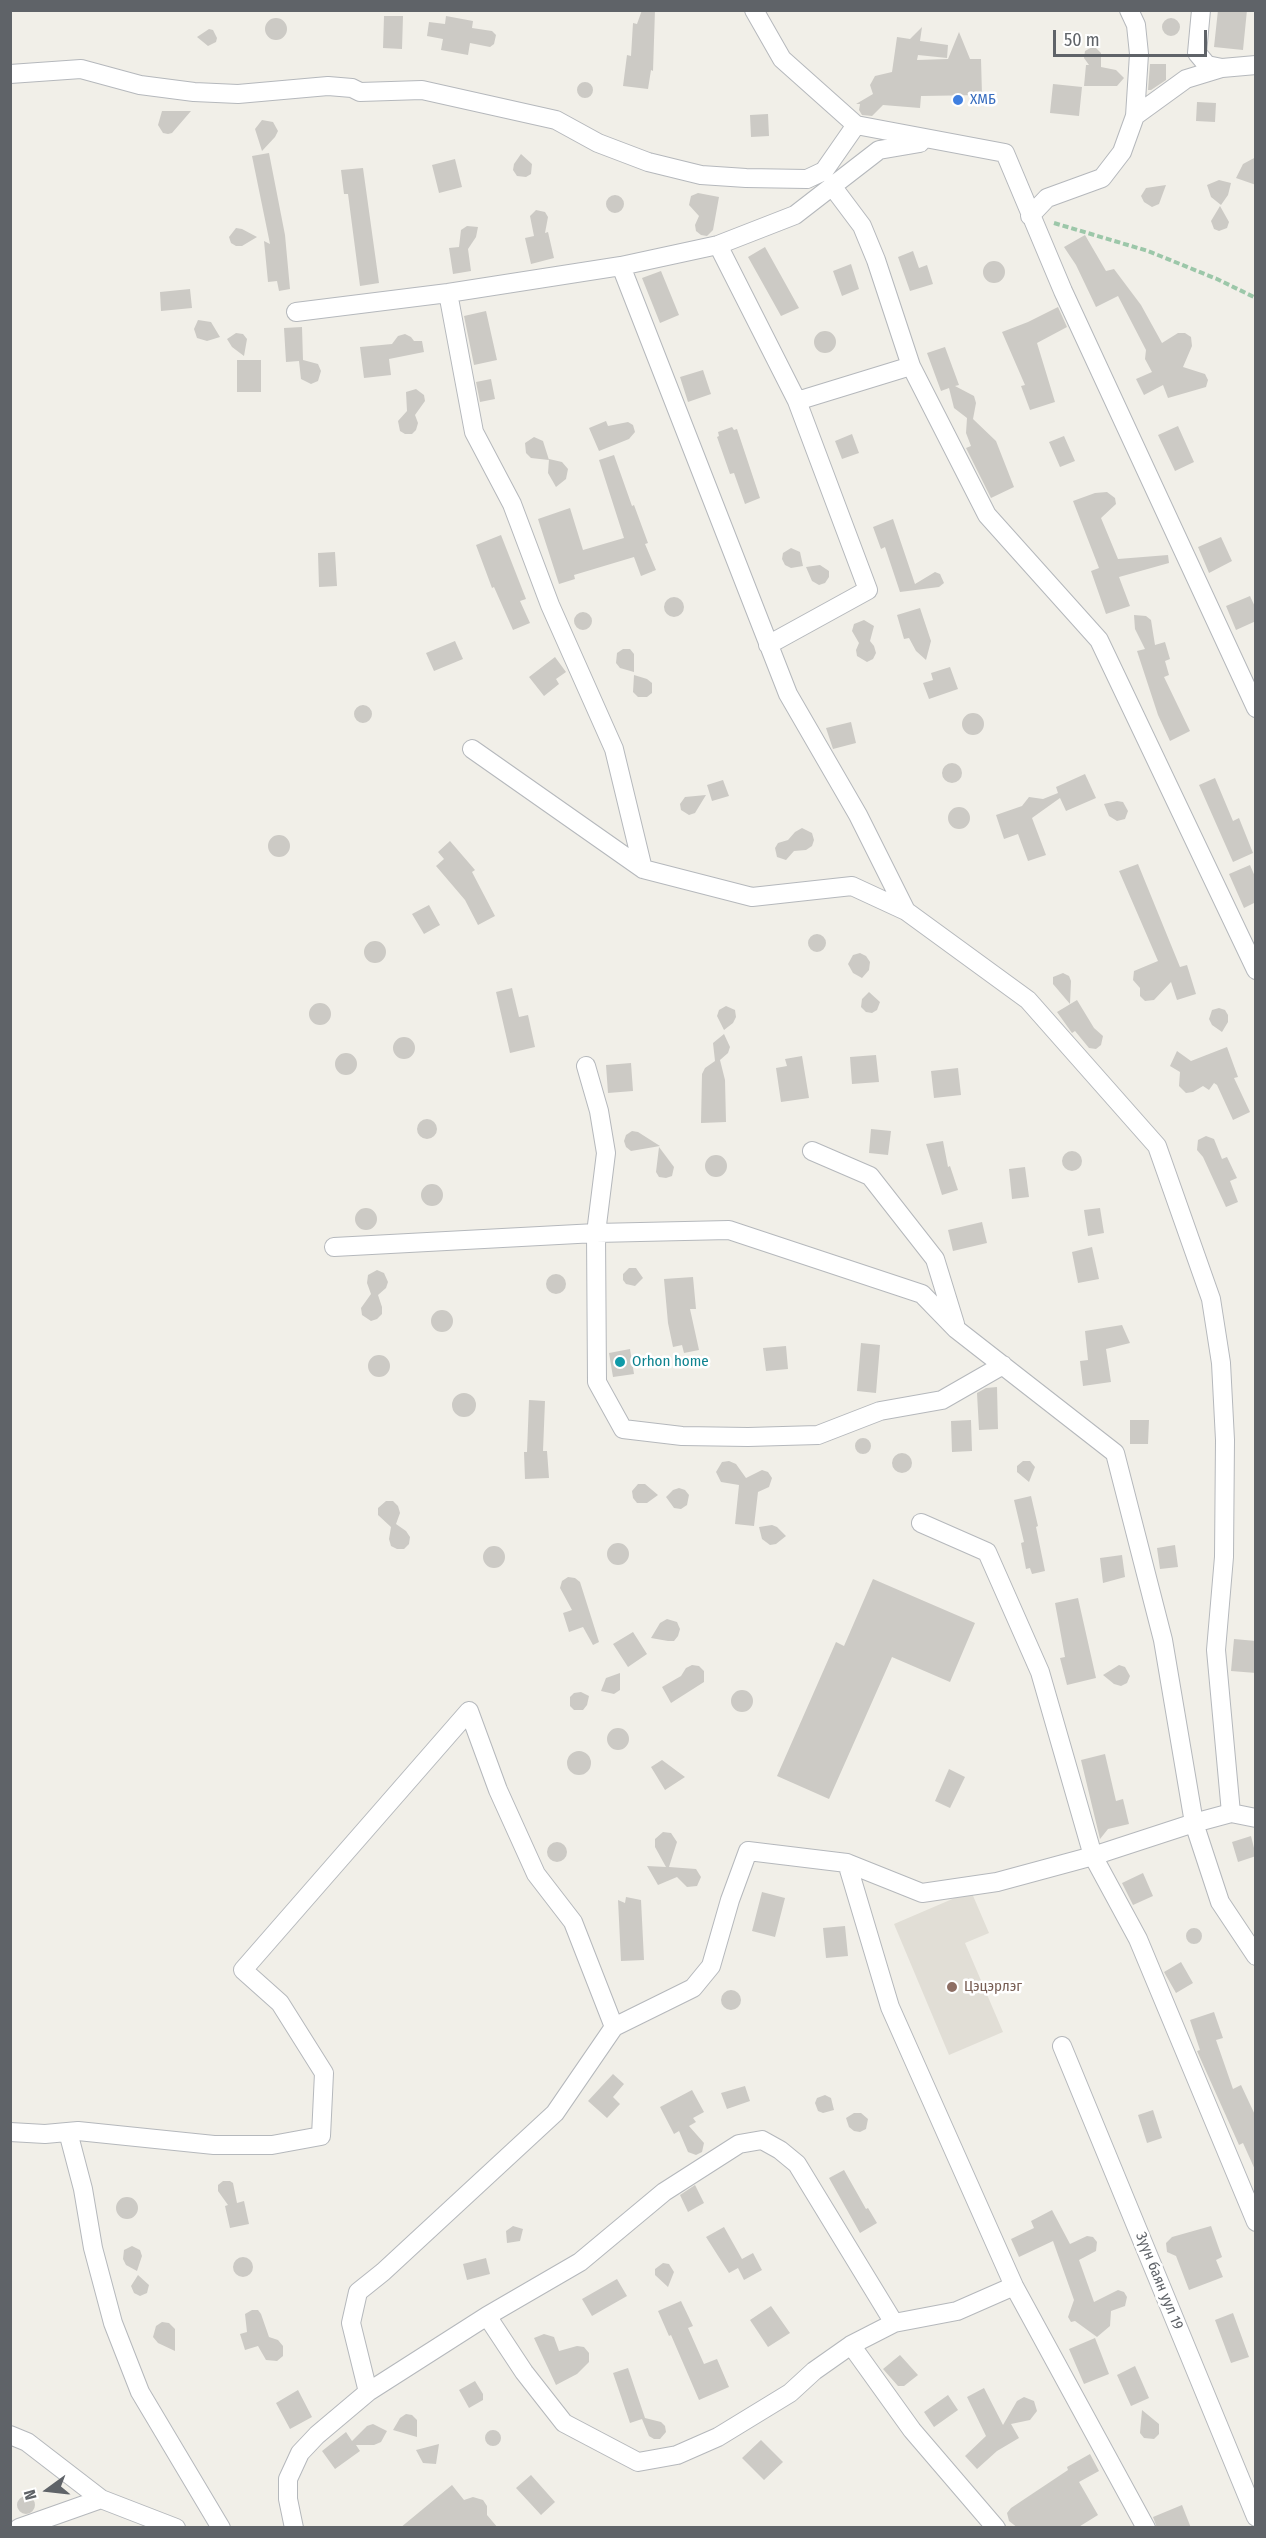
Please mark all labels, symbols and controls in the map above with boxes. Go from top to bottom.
scale bar [1056,18,1210,56]
text: 50 m [1064,29,1100,51]
place label: ХМБ [970,91,996,109]
marker: ХМБ [951,93,965,107]
place label: Orhon home [632,1353,709,1371]
marker: Orhon home [613,1355,627,1369]
place label: Цэцэрлэг [964,1978,1022,1996]
marker: Цэцэрлэг [945,1980,959,1994]
street label: Зүүн баян уул 19 [1131,2230,1187,2332]
north arrow [18,2460,78,2520]
text: N [20,2488,41,2502]

